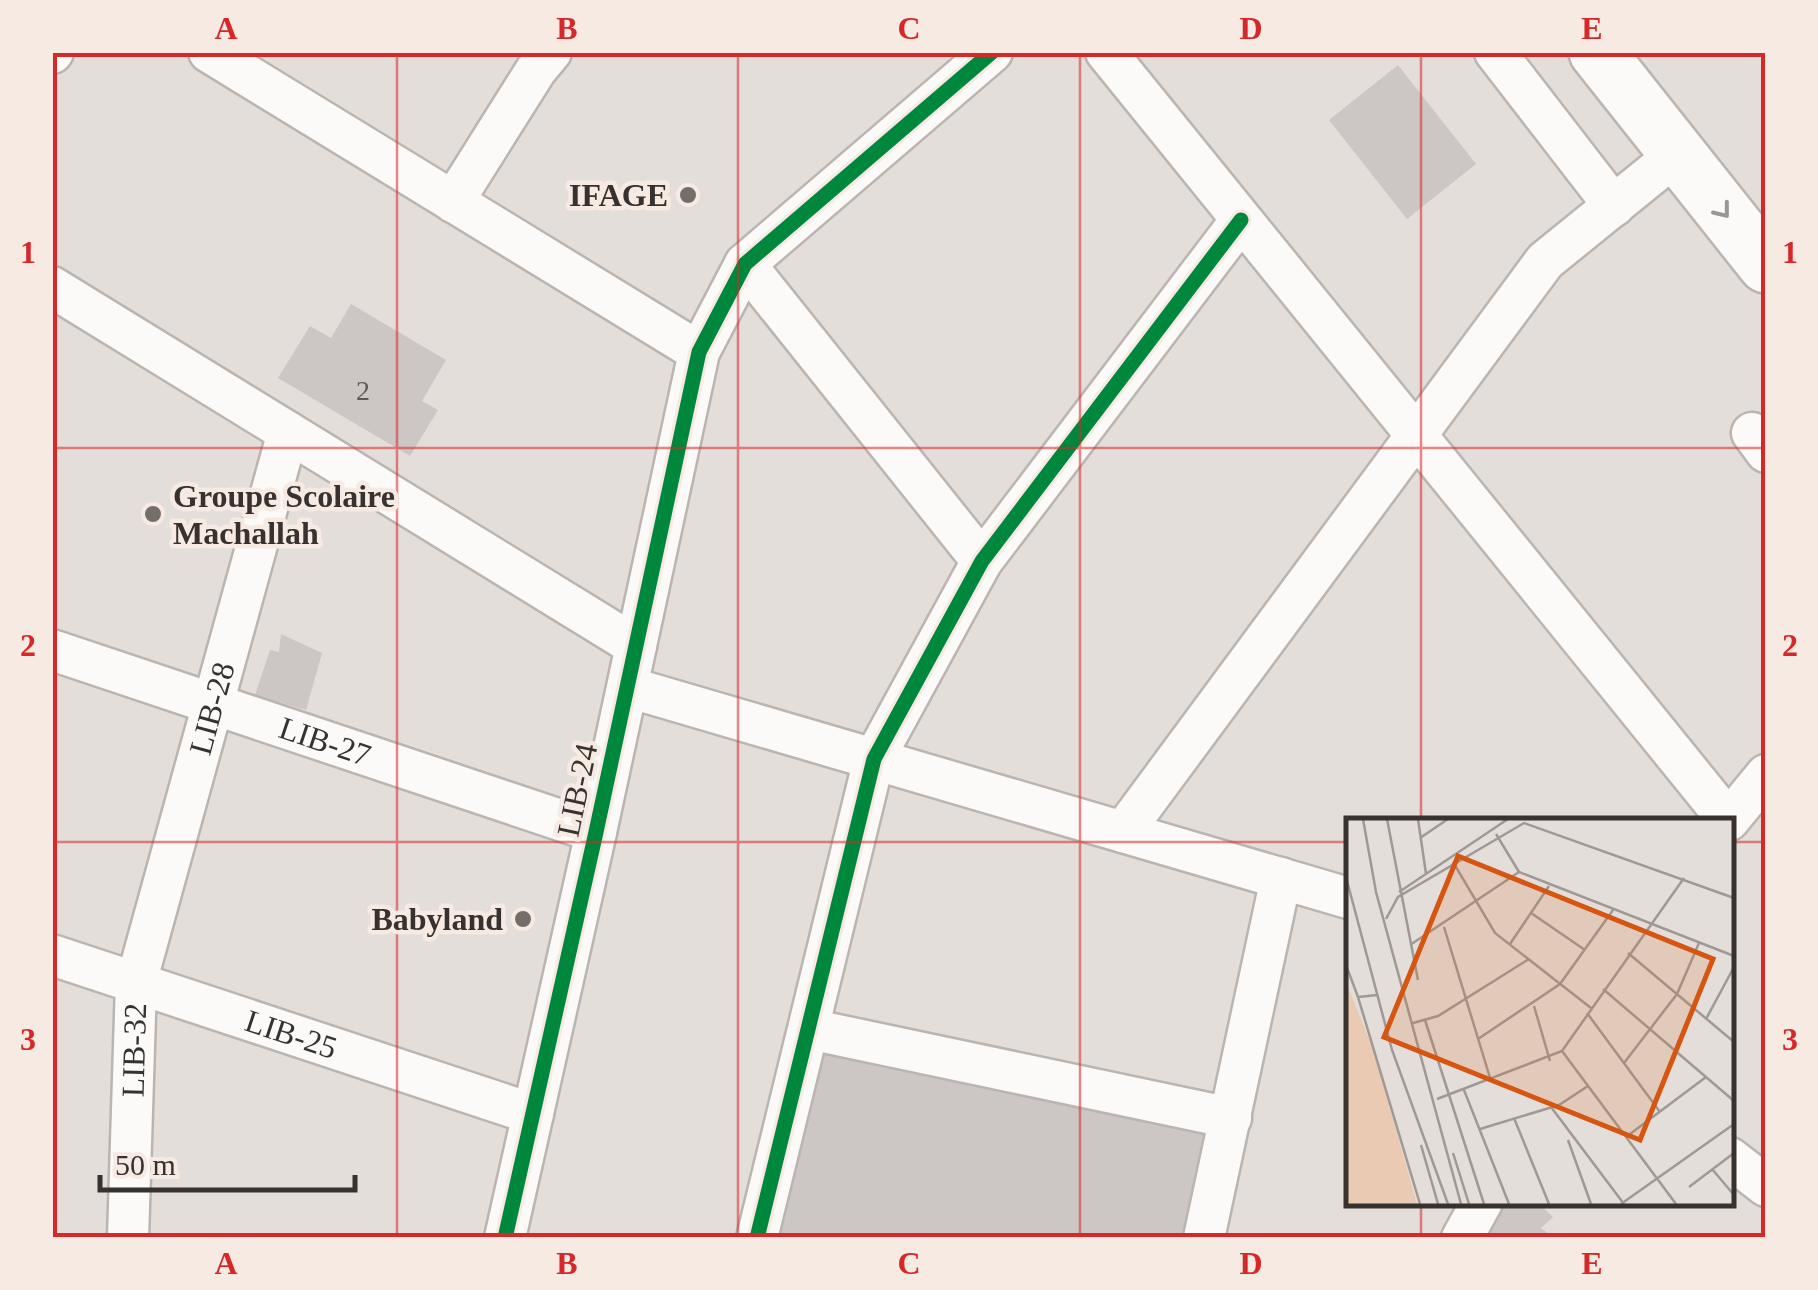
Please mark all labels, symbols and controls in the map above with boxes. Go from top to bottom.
text: A [214,10,238,46]
text: B [556,10,578,46]
text: C [897,10,921,46]
text: D [1239,10,1263,46]
text: E [1581,10,1603,46]
place label: IFAGE [569,177,668,213]
marker: IFAGE [677,184,699,206]
one-way arrow [1711,200,1729,218]
text: 1 [20,234,36,270]
text: 1 [1782,234,1798,270]
house number: 2 [356,375,370,406]
place label: Groupe Scolaire Machallah [173,478,395,551]
marker: Groupe Scolaire Machallah [142,503,164,525]
text: 2 [20,627,36,663]
text: 2 [1782,627,1798,663]
street label: LIB-28 [182,658,242,759]
street label: LIB-27 [275,709,375,773]
street label: LIB-24 [550,740,604,840]
inset map [1346,818,1733,1205]
place label: Babyland [371,901,503,937]
marker: Babyland [512,908,534,930]
street label: LIB-32 [114,1002,153,1098]
street label: LIB-25 [241,1002,342,1066]
text: 3 [20,1021,36,1057]
text: 3 [1782,1021,1798,1057]
scale bar [100,1130,355,1192]
text: 50 m [115,1148,176,1181]
text: A [214,1245,238,1281]
text: B [556,1245,578,1281]
text: C [897,1245,921,1281]
text: D [1239,1245,1263,1281]
text: E [1581,1245,1603,1281]

